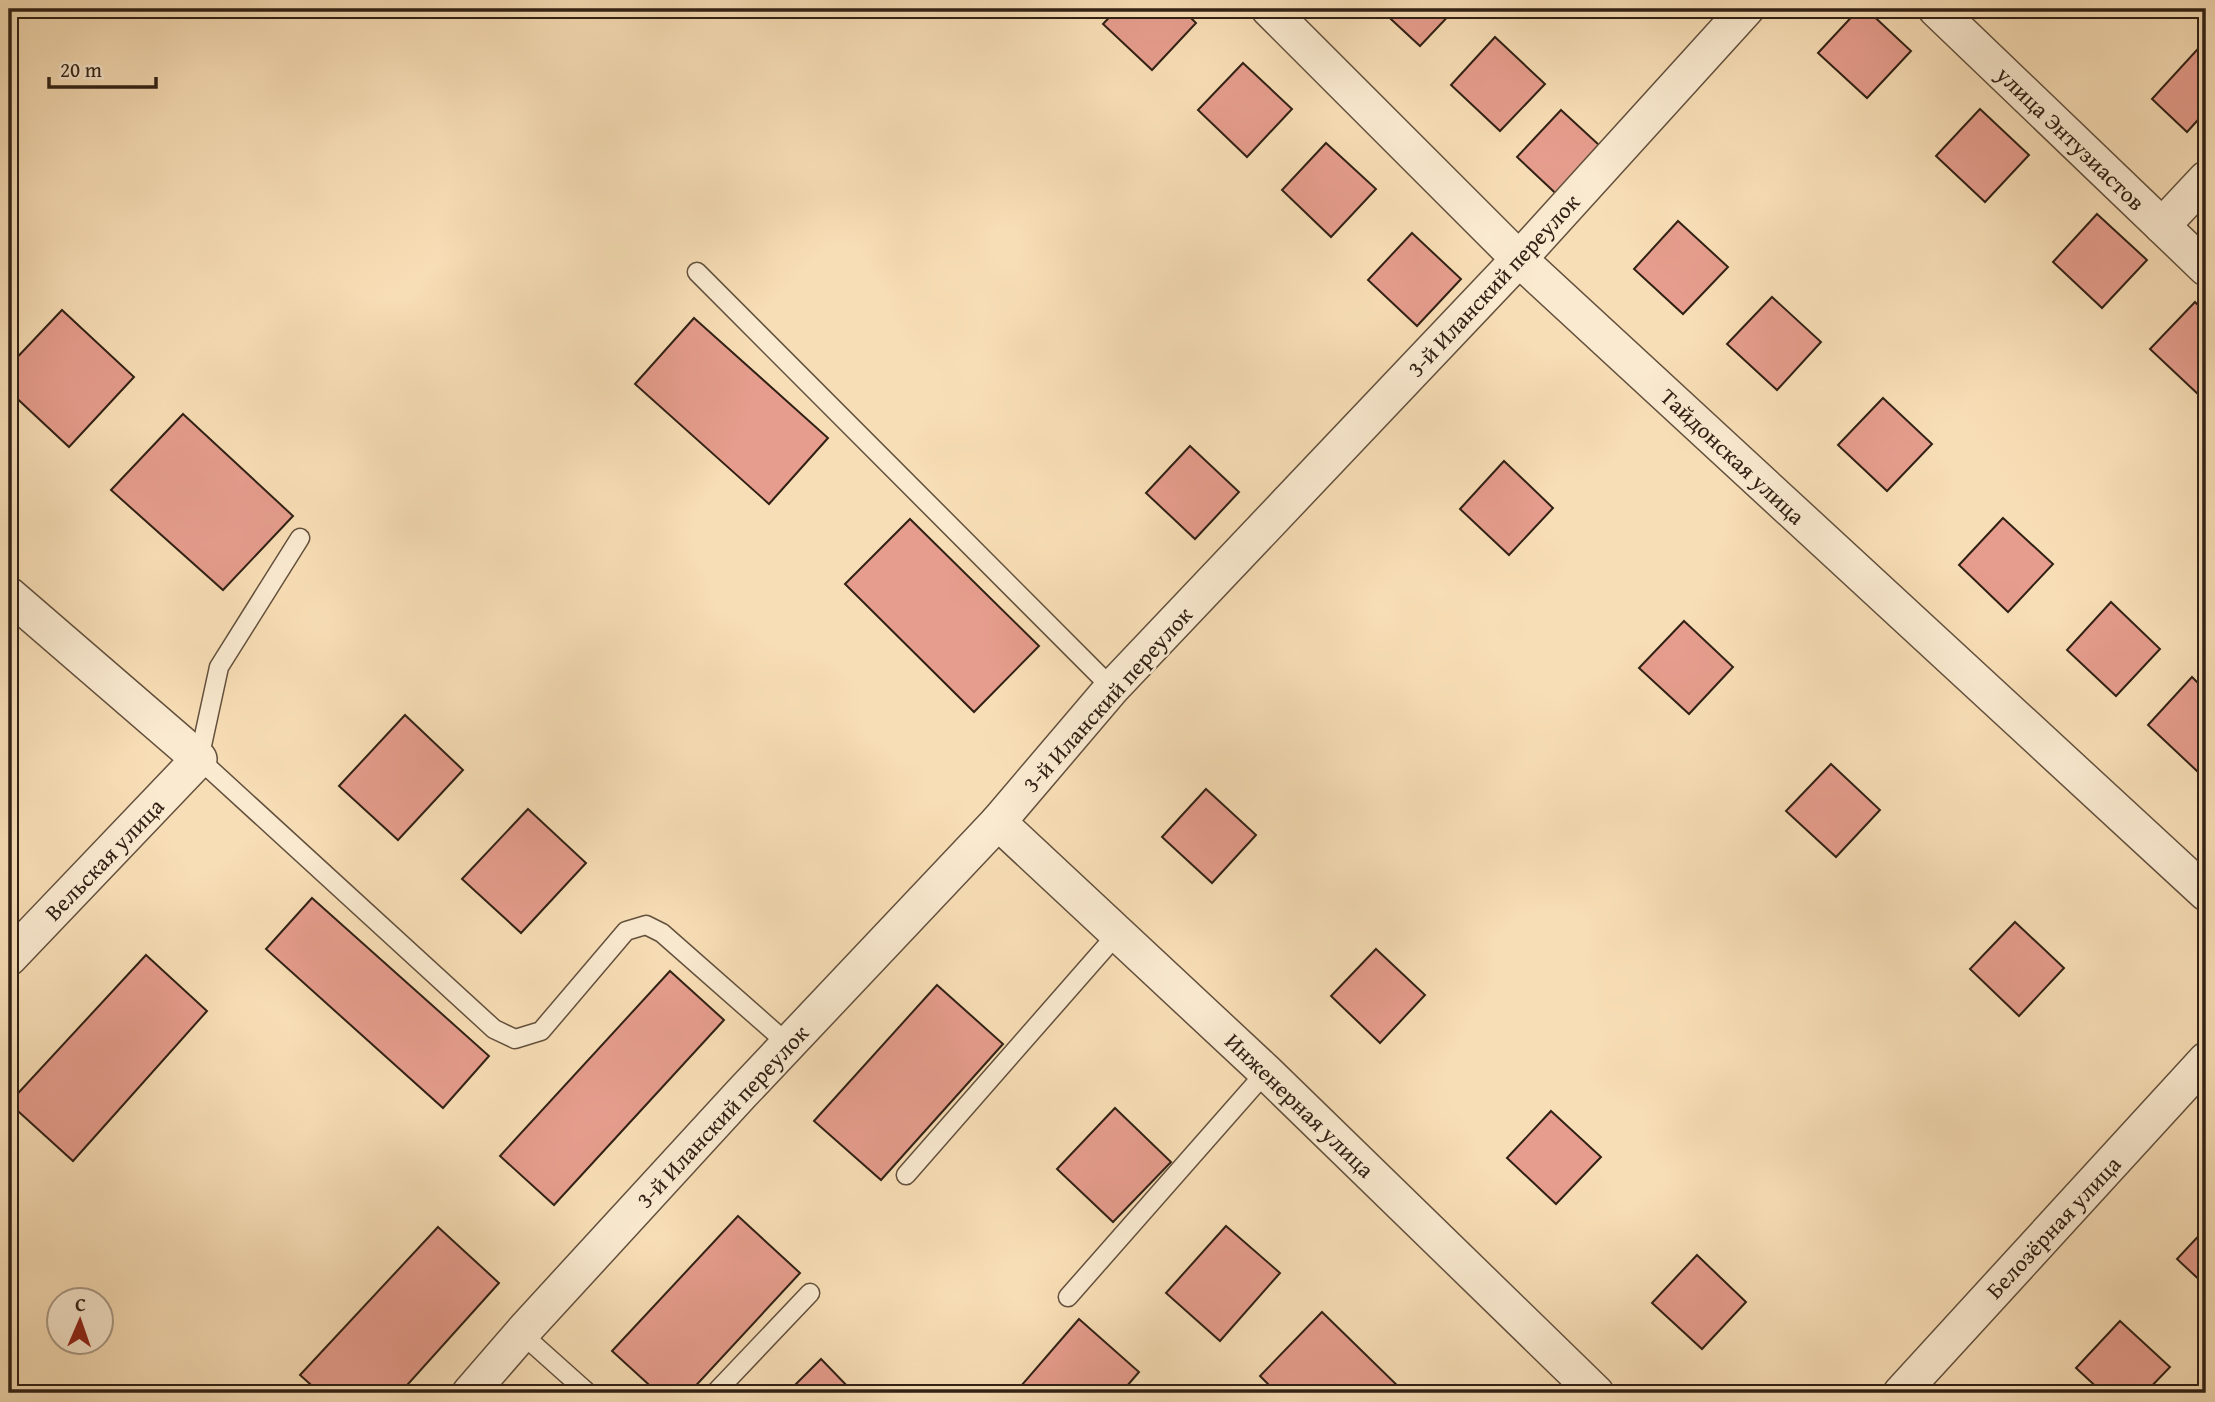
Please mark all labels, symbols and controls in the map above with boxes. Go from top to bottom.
scale bar [49,46,156,90]
text: 20 m [60,54,102,85]
street label: улица Энтузиастов [1989,58,2153,218]
street label: 3-й Иланский переулок [1399,186,1587,384]
street label: Тайдонская улица [1653,380,1813,532]
street label: 3-й Иланский переулок [1014,599,1200,799]
street label: Вельская улица [37,790,171,928]
street label: 3-й Иланский переулок [628,1017,816,1215]
street label: Инженерная улица [1218,1025,1382,1185]
street label: Белозёрная улица [1978,1148,2128,1306]
north arrow [46,1286,116,1356]
text: С [75,1290,87,1318]

